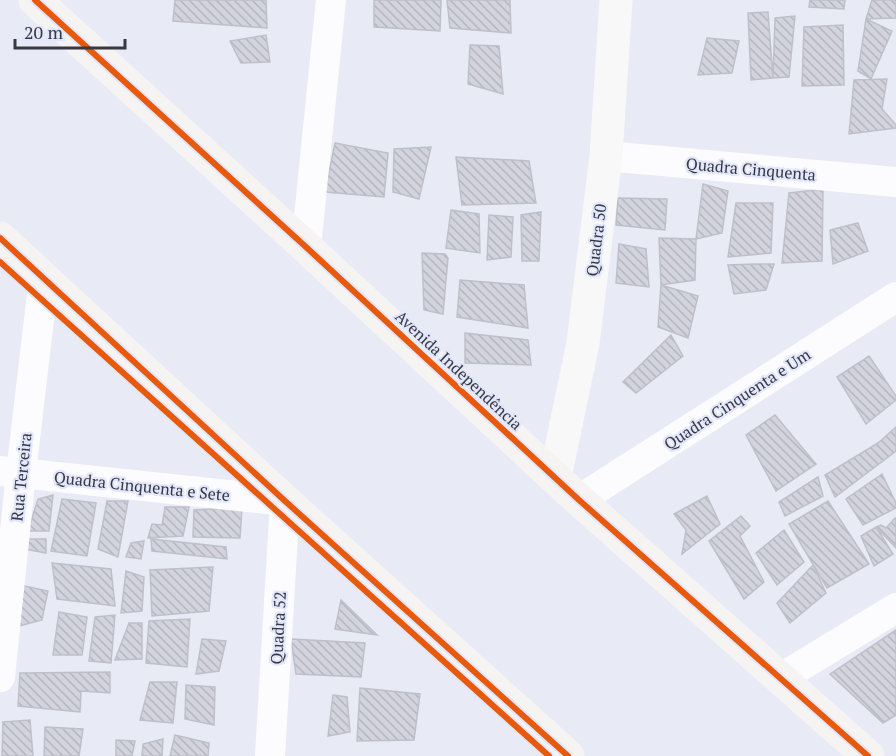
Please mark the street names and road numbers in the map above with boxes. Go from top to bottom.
street label: Quadra Cinquenta [685,152,817,186]
street label: Quadra 50 [581,202,611,278]
street label: Avenida Independência [391,305,527,435]
street label: Quadra Cinquenta e Um [659,343,815,455]
street label: Rua Terceira [5,432,37,522]
street label: Quadra Cinquenta e Sete [53,466,231,506]
street label: Quadra 52 [265,591,291,665]

